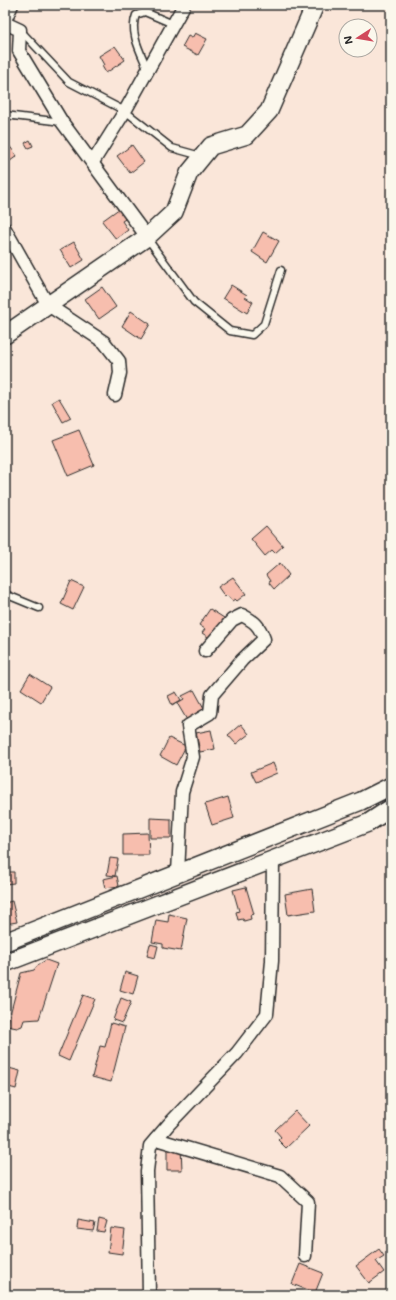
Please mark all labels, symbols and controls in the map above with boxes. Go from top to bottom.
north arrow [338,18,378,58]
text: N [340,35,356,46]

